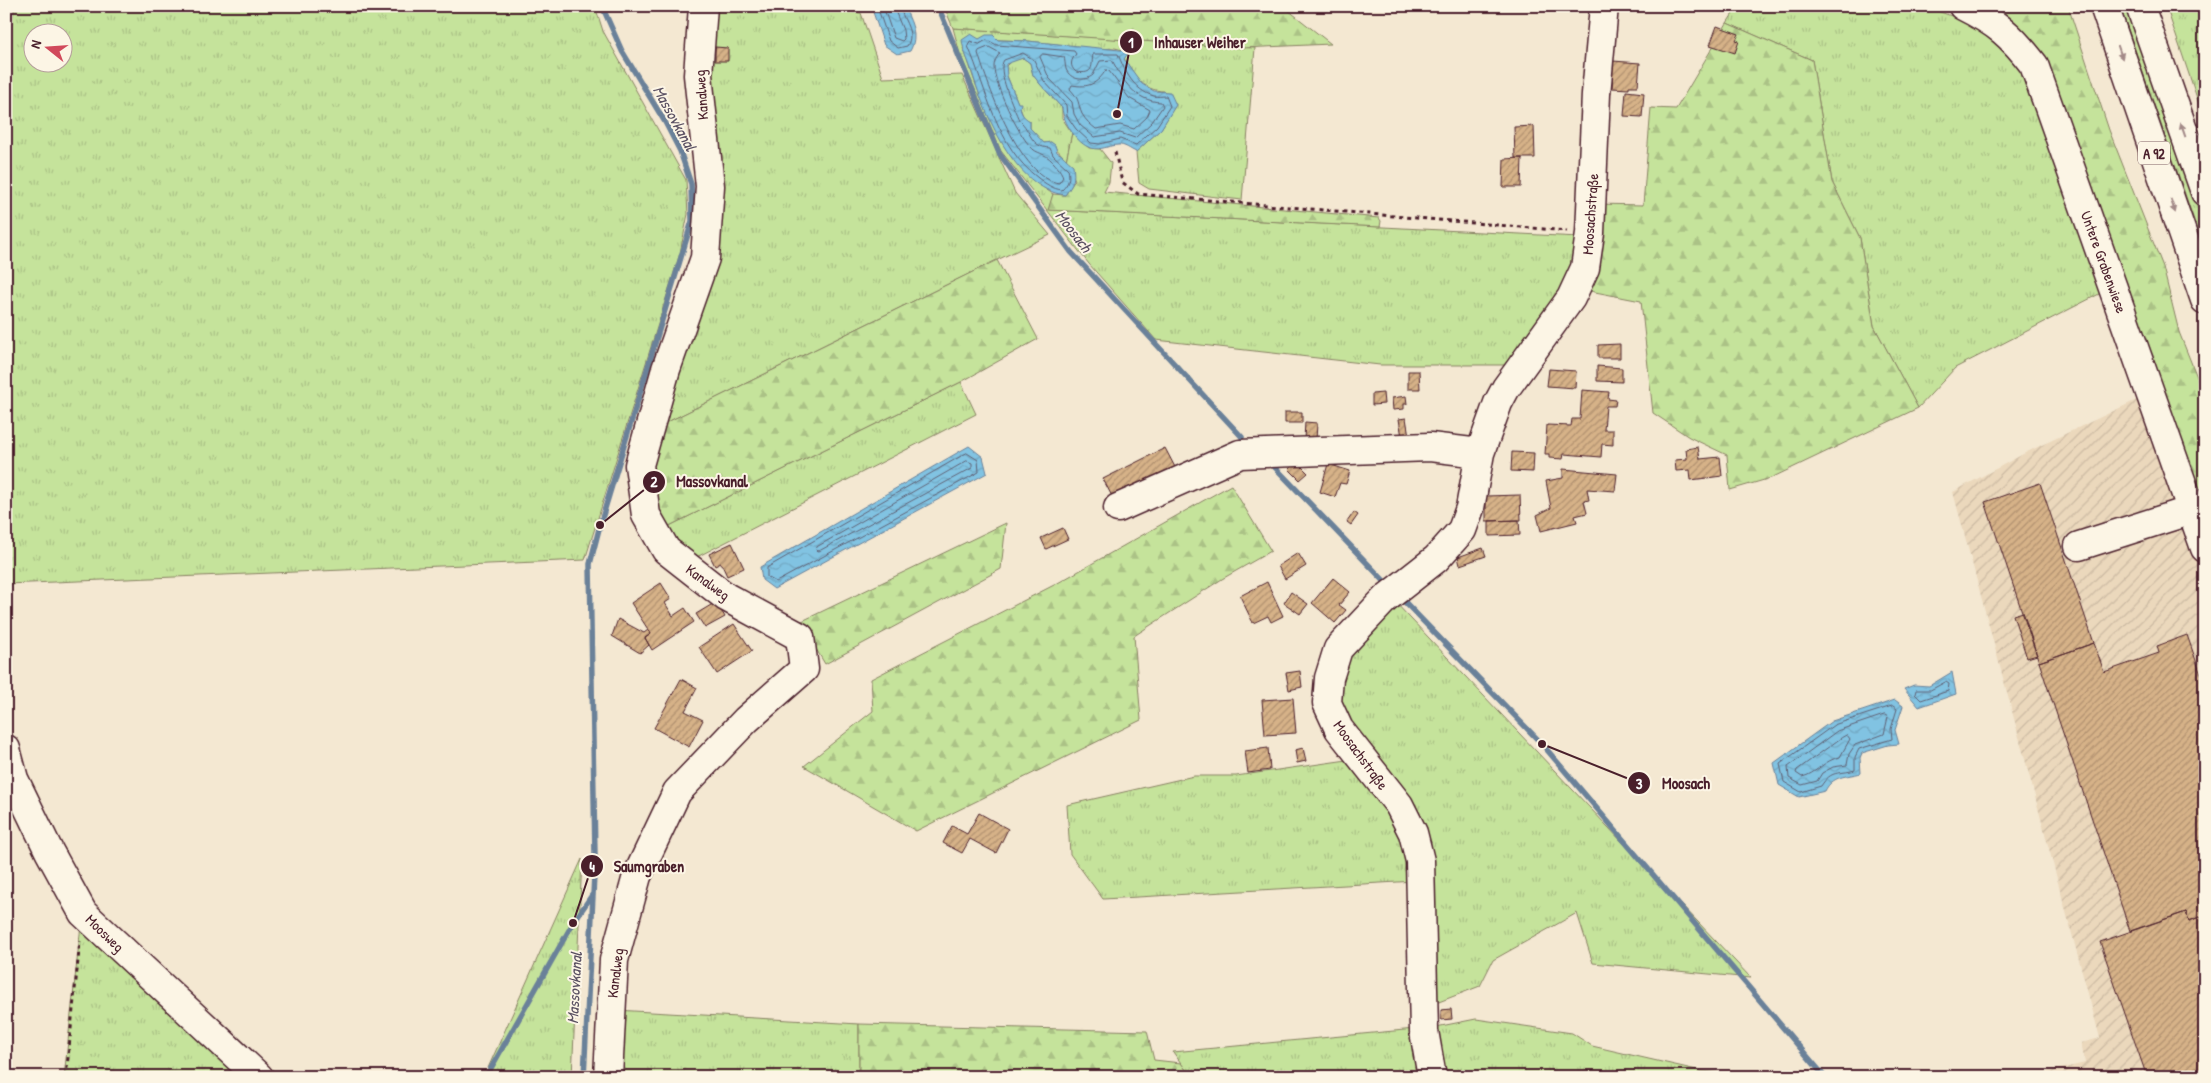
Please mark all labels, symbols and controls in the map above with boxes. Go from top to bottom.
north arrow [22,22,72,72]
callout: Inhauser Weiher [1119,27,1256,58]
text: Inhauser Weiher [1154,31,1247,53]
text: 1 [1128,32,1134,53]
text: N [25,37,45,50]
one-way arrow [2117,45,2124,60]
street label: Kanalweg [689,69,713,121]
water label: Massovkanal [648,81,702,155]
one-way arrow [2179,122,2187,137]
road number: A 92 [2138,142,2170,164]
street label: Moosachstraße [1577,173,1603,255]
one-way arrow [2169,199,2177,214]
water label: Moosach [1051,205,1098,258]
street label: Untere Grabenwiese [2076,208,2132,316]
callout: Massovkanal [641,466,758,497]
text: Massovkanal [676,470,749,492]
text: 2 [650,471,658,492]
street label: Kanalweg [682,559,735,605]
street label: Moosachstraße [1329,716,1393,794]
callout: Moosach [1627,768,1719,799]
text: Moosach [1662,772,1710,794]
text: 3 [1636,773,1643,794]
callout: Saumgraben [579,851,695,882]
text: Saumgraben [614,855,684,878]
text: 4 [589,856,595,877]
street label: Moosweg [81,909,129,957]
street label: Kanalweg [602,947,629,999]
water label: Massovkanal [561,951,587,1024]

